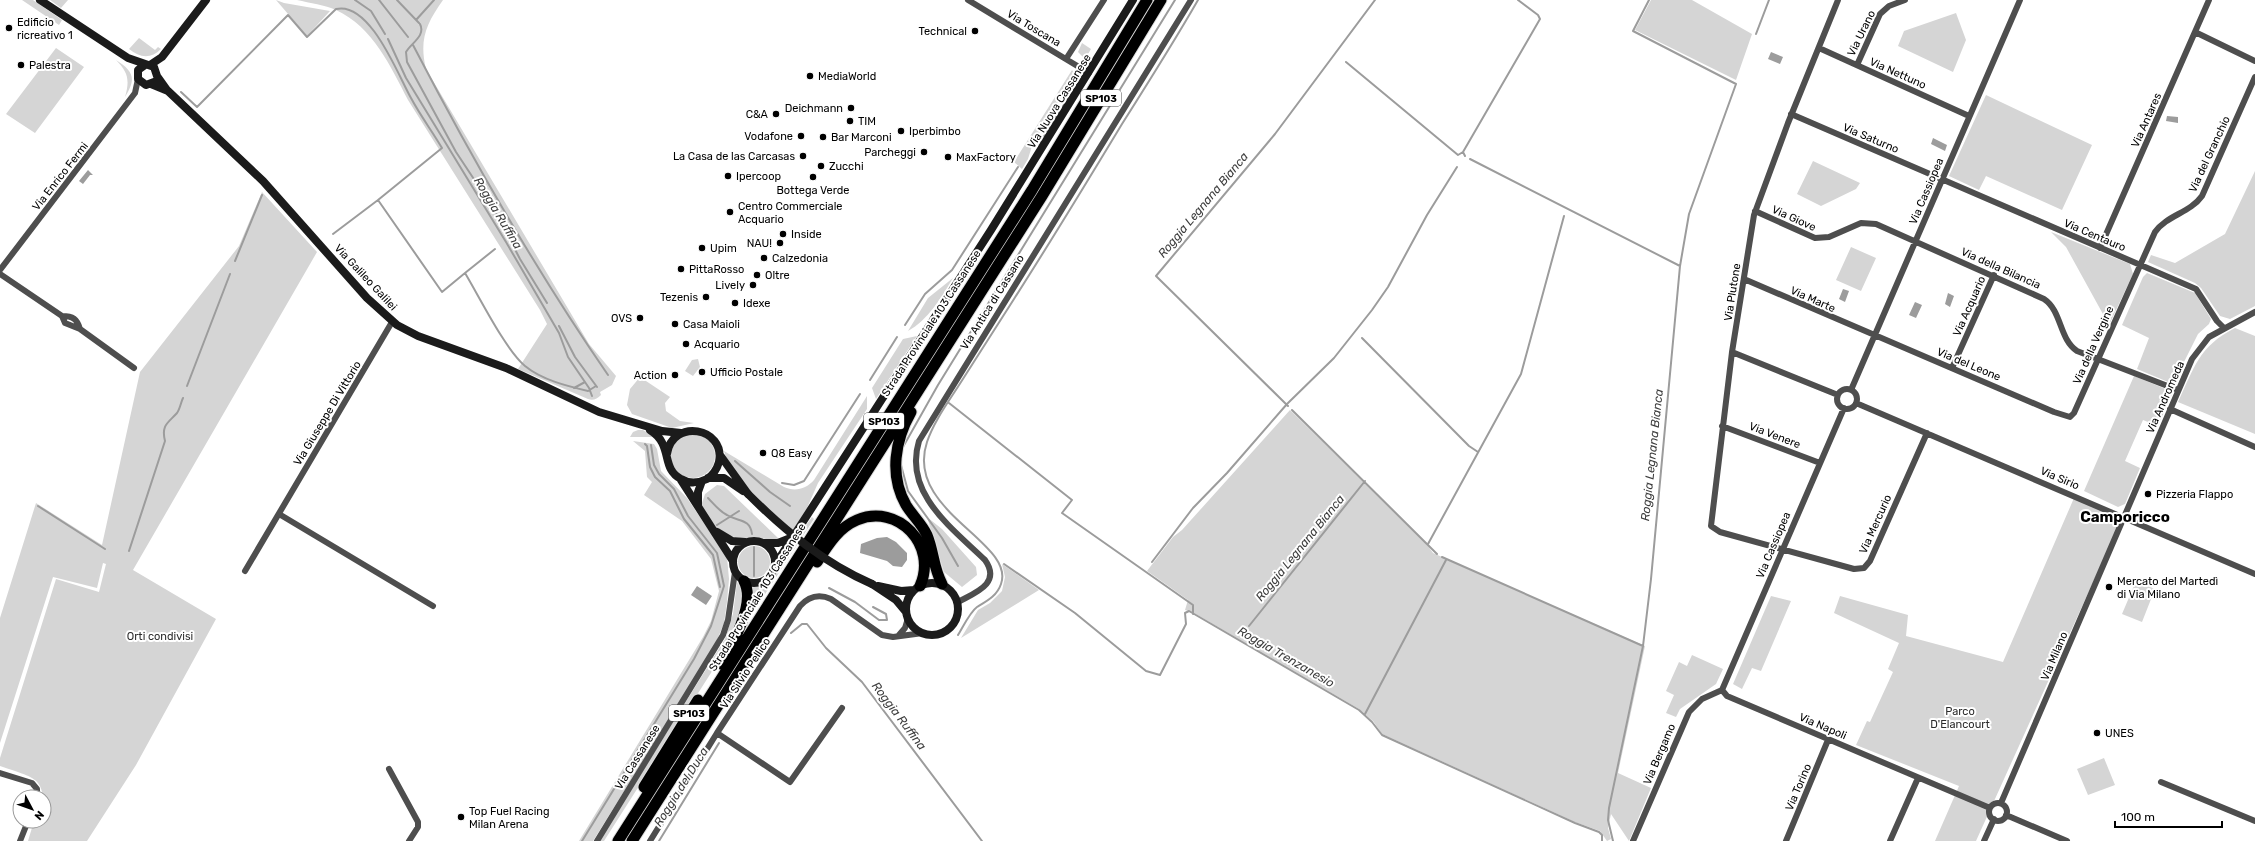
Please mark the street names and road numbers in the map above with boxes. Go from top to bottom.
street label: Via Toscana [1004,7,1063,50]
street label: Via Urano [1845,8,1878,58]
street label: Via Nuova Cassanese [1025,52,1094,151]
street label: Via Nettuno [1867,55,1928,92]
road number: SP103 [1081,90,1121,106]
street label: Via Antares [2129,90,2164,150]
street label: Via del Granchio [2186,114,2233,194]
street label: Via Saturno [1841,121,1901,156]
street label: Via Enrico Fermi [30,140,91,213]
street label: Via Cassiopea [1907,156,1946,226]
street label: Via Giove [1770,203,1818,234]
street label: Via Centauro [2062,217,2128,254]
street label: Via Galileo Galilei [332,242,400,313]
street label: Via della Bilancia [1959,245,2043,292]
street label: Strada Provinciale 103 Cassanese [879,248,984,399]
street label: Via Antica di Cassano [958,252,1027,352]
street label: Via Plutone [1722,262,1743,322]
street label: Via Acquario [1950,274,1988,338]
street label: Via Marte [1788,284,1837,315]
street label: Via della Vergine [2070,304,2116,386]
street label: Via del Leone [1935,345,2003,384]
street label: Via Giuseppe Di Vittorio [291,359,364,468]
street label: Via Andromeda [2144,359,2187,435]
road number: SP103 [864,413,904,429]
street label: Via Venere [1747,420,1802,451]
street label: Via Sirio [2038,464,2081,493]
street label: Via Mercurio [1857,493,1894,556]
street label: Via Cassiopea [1754,510,1793,580]
street label: Strada Provinciale 103 Cassanese [706,521,808,674]
street label: Via Milano [2038,630,2071,683]
street label: Via Silvio Pellico [718,635,773,711]
road number: SP103 [669,705,709,721]
street label: Via Napoli [1797,711,1849,742]
street label: Via Cassanese [612,722,663,792]
street label: Via Bergamo [1641,722,1678,787]
street label: Via Torino [1783,762,1814,813]

